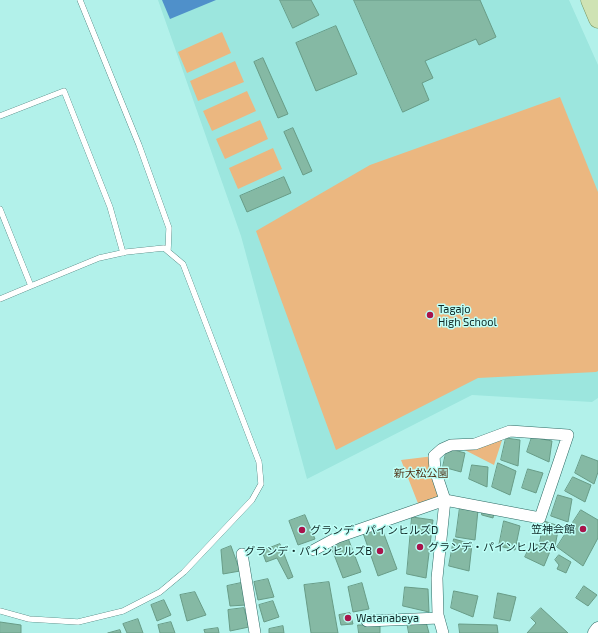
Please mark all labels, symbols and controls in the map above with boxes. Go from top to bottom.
place label: Tagajo High School [438,302,497,328]
marker: Tagajo High School [425,310,435,320]
park label: 新大松公園 [394,466,448,480]
place label: 笠神会館 [531,522,575,536]
place label: グランデ・パインヒルズD [310,523,438,537]
marker: 笠神会館 [578,524,588,534]
marker: グランデ・パインヒルズD [297,525,307,535]
place label: グランデ・パインヒルズA [428,540,556,554]
marker: グランデ・パインヒルズA [415,542,425,552]
place label: グランデ・パインヒルズB [244,544,372,558]
marker: グランデ・パインヒルズB [375,546,385,556]
place label: Watanabeya [356,611,419,625]
marker: Watanabeya [343,613,353,623]

